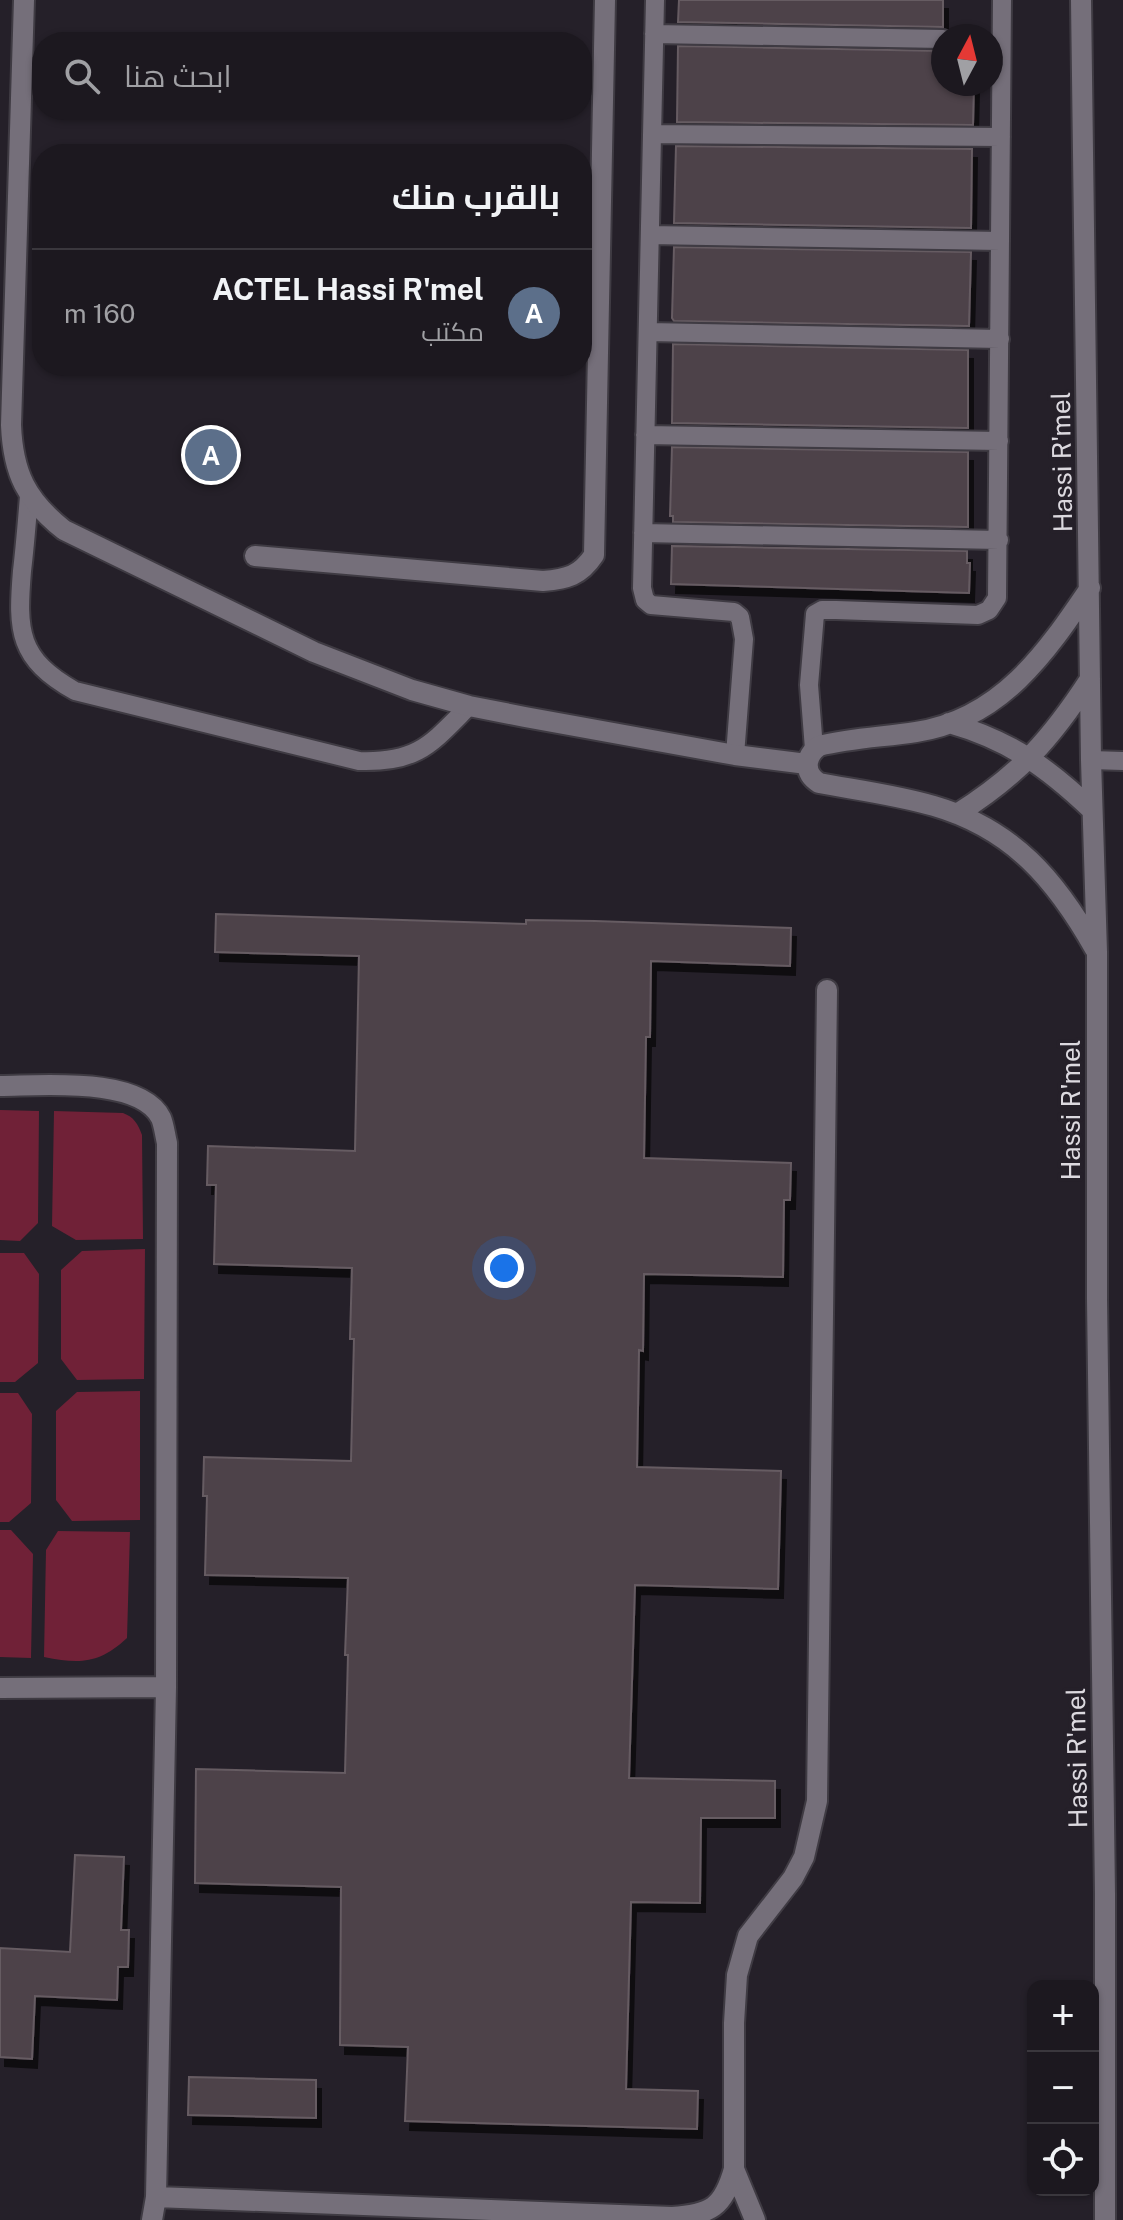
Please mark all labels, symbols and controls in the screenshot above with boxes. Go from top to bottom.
north arrow [931,24,1003,96]
search box [32,32,592,120]
icon: search [60,54,104,98]
text: ابحث هنا [124,58,232,94]
text: بالقرب منك [392,177,560,217]
text: ACTEL Hassi R'mel [212,271,484,307]
text: 160 m [64,298,135,329]
text: A [525,298,543,329]
text: مكتب [421,316,484,347]
street label: Hassi R'mel [1045,391,1078,533]
pin: A [185,425,237,485]
street label: Hassi R'mel [1055,1039,1086,1181]
your location [484,1248,524,1288]
street label: Hassi R'mel [1060,1687,1093,1829]
map controls [1027,1980,1099,2196]
button: + [1027,1980,1099,2052]
button: − [1027,2052,1099,2124]
button: locate [1027,2124,1099,2196]

